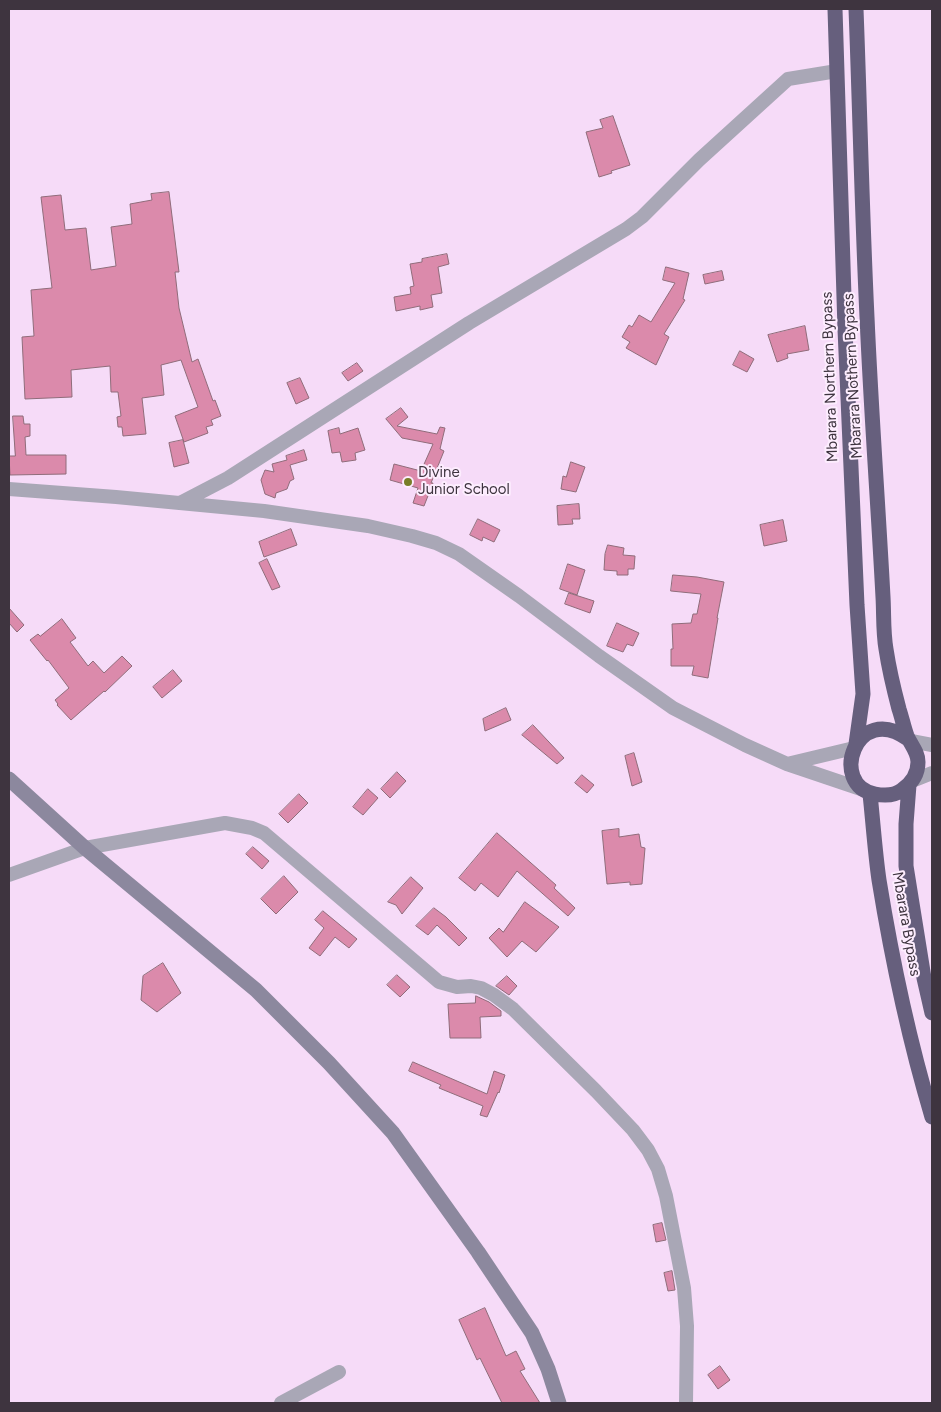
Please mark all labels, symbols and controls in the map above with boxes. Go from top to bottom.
street label: Mbarara Northern Bypass [818,291,842,463]
street label: Mbarara Nothern Bypass [840,293,866,459]
place label: Divine Junior School [418,464,510,499]
marker: Divine Junior School [402,476,414,488]
street label: Mbarara Bypass [888,870,924,978]

